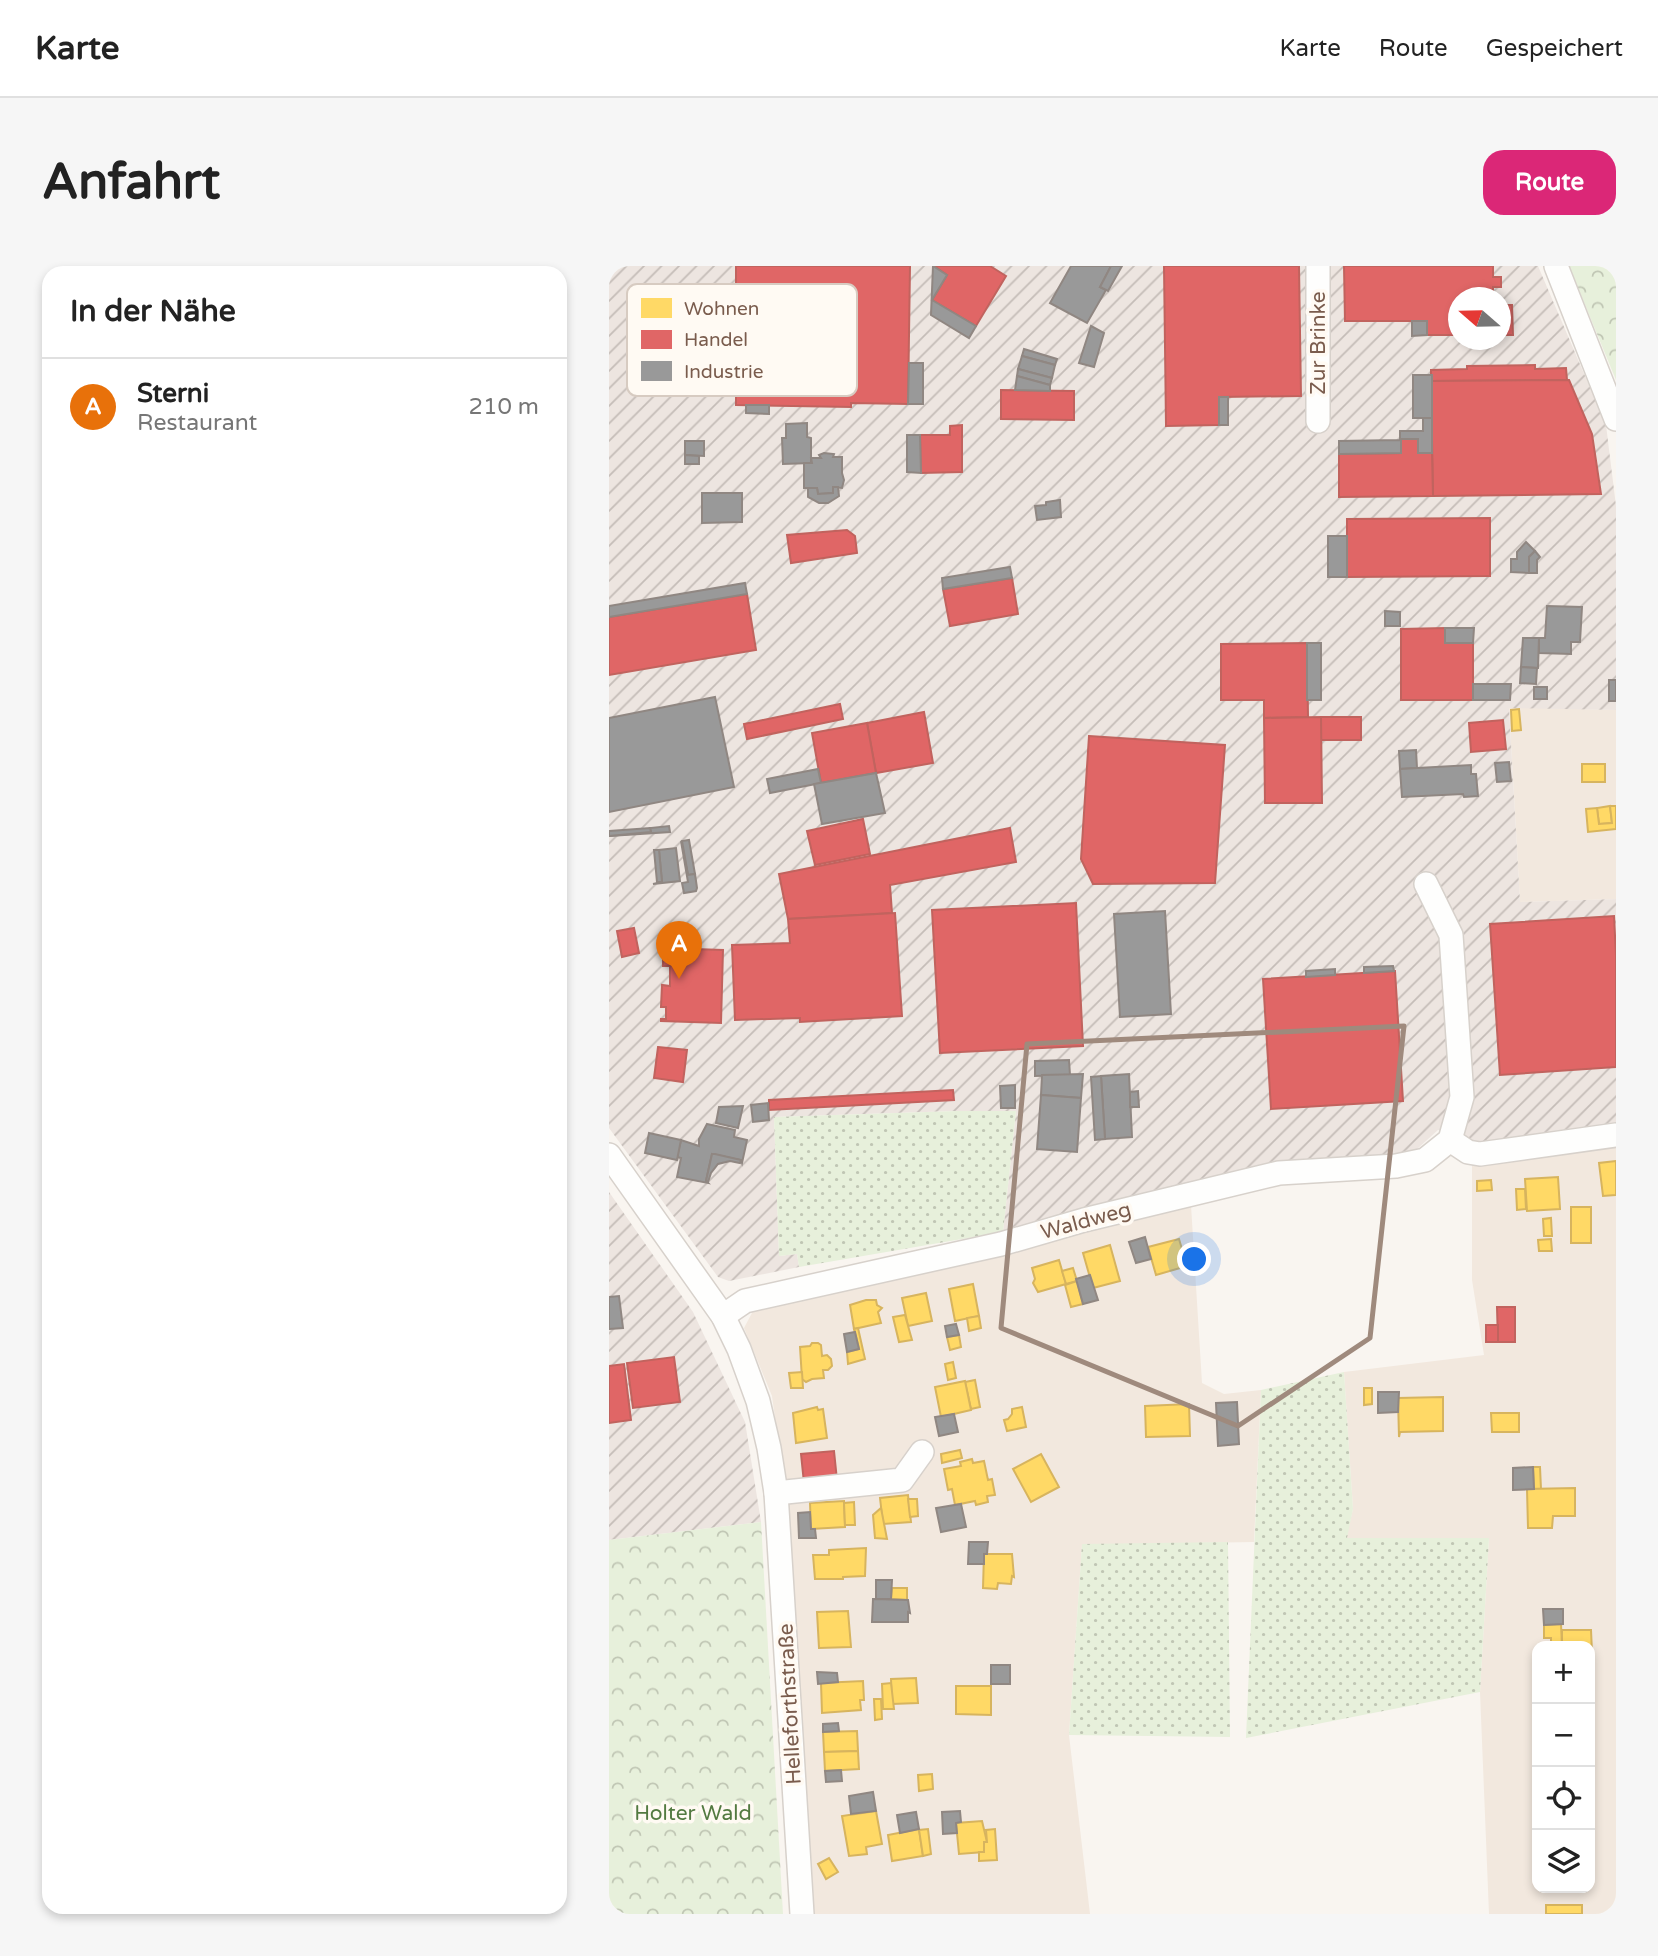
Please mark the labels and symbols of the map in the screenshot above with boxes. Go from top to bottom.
legend [627,284,857,396]
north arrow [1448,287,1511,350]
street label: Zur Brinke [1306,291,1331,395]
text: Wohnen [684,298,759,320]
text: Handel [684,329,748,351]
text: Industrie [684,361,763,383]
pin: A [656,921,702,979]
street label: Waldweg [1038,1197,1134,1245]
your location [1177,1242,1211,1276]
street label: Helleforthstraße [773,1623,807,1785]
park label: Holter Wald [634,1801,752,1826]

